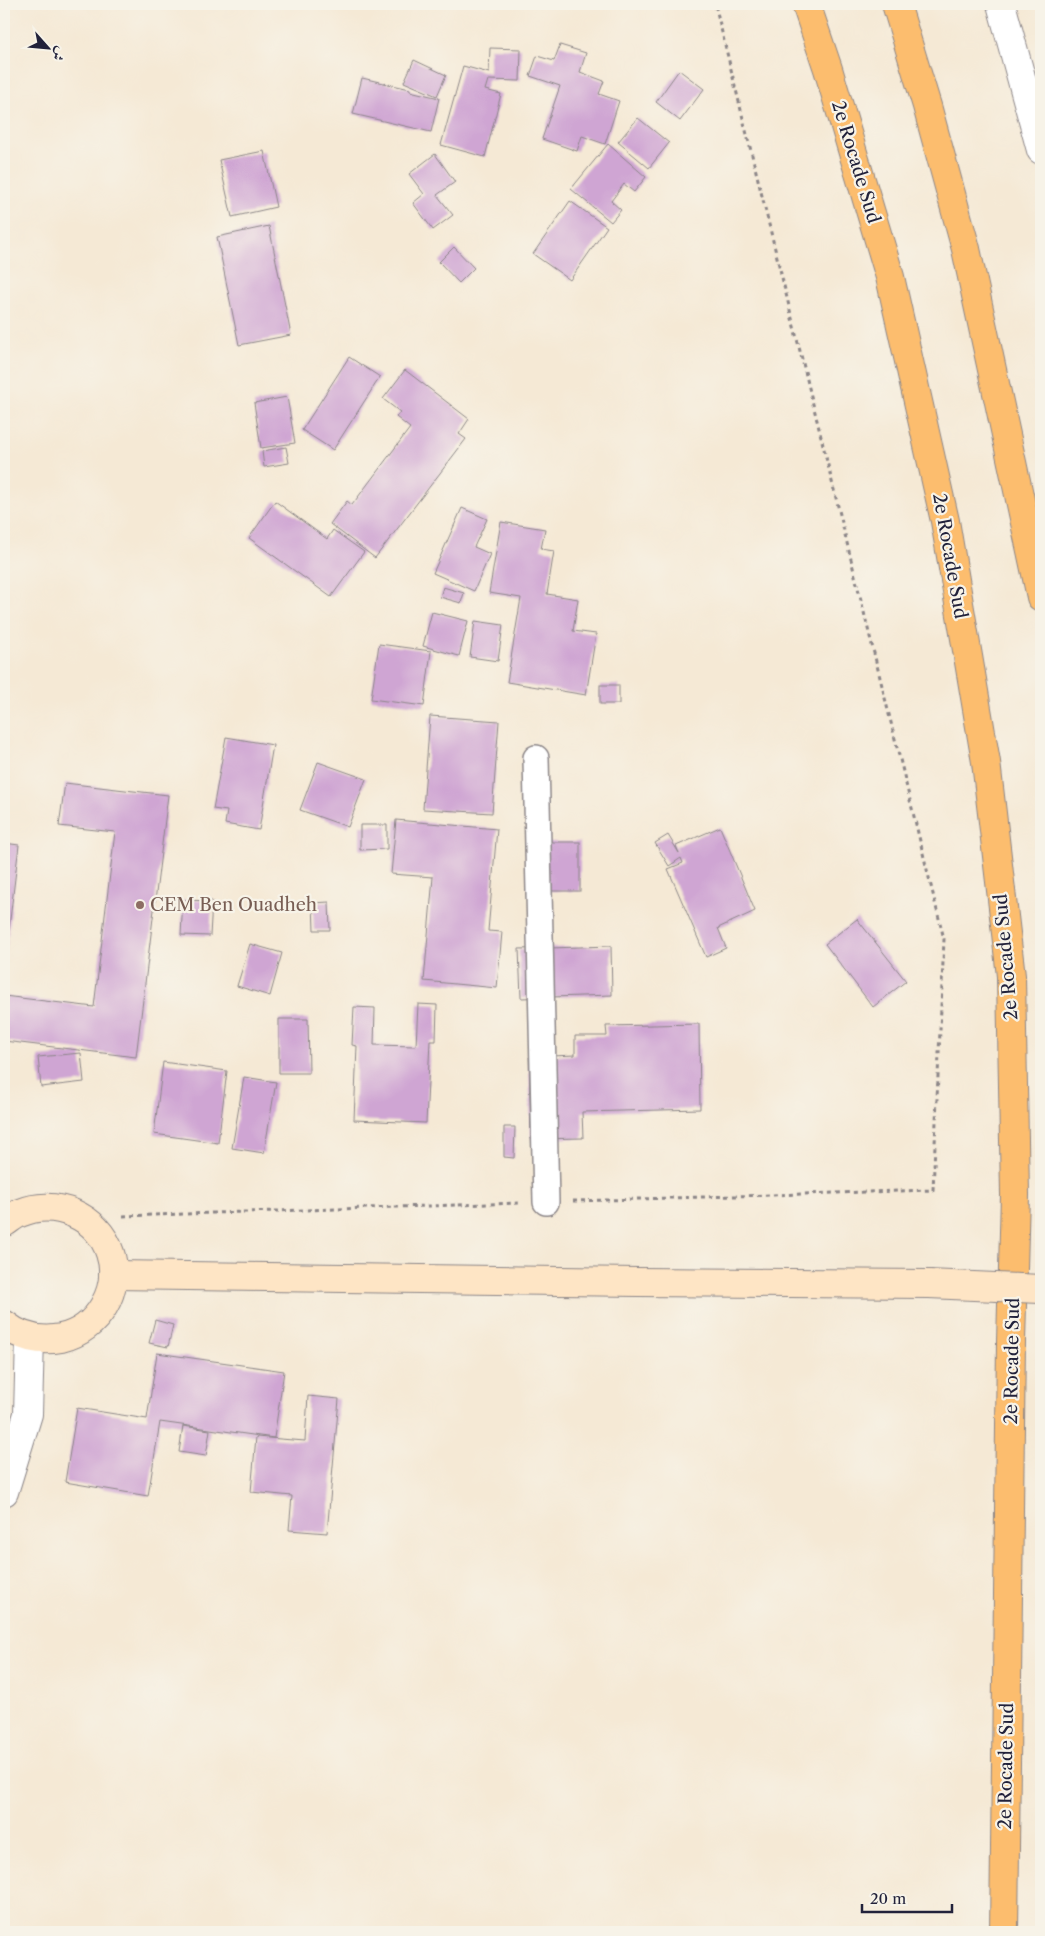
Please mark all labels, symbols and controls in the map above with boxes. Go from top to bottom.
north arrow [22,22,72,72]
text: ش [48,44,71,64]
street label: 2e Rocade Sud [827,98,885,226]
street label: 2e Rocade Sud [928,492,972,620]
street label: 2e Rocade Sud [990,893,1022,1021]
place label: CEM Ben Ouadheh [150,894,317,916]
marker: CEM Ben Ouadheh [134,899,146,911]
street label: 2e Rocade Sud [1000,1297,1024,1425]
street label: 2e Rocade Sud [994,1702,1018,1830]
scale bar [862,1881,952,1913]
text: 20 m [870,1889,906,1908]

